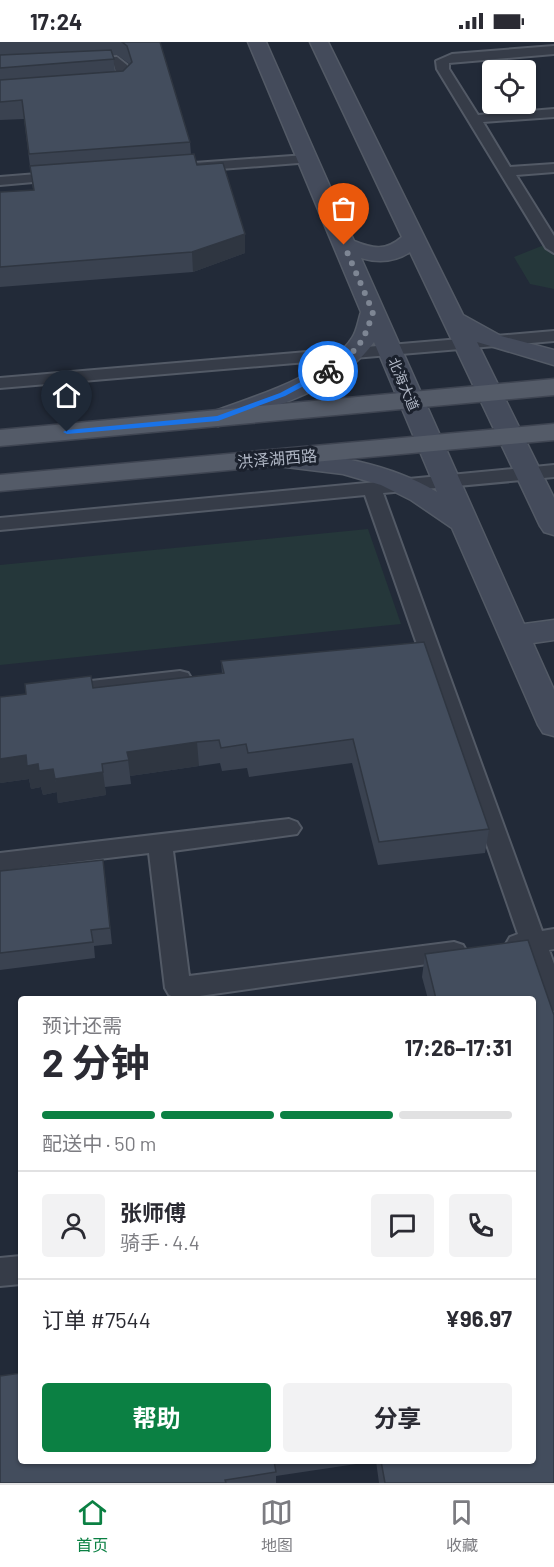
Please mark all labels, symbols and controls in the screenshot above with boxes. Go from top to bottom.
text: 17:24 [30,8,82,34]
map controls [482,60,536,114]
button: locate [482,60,536,114]
pin [318,183,369,245]
icon: bag [327,192,360,225]
courier [298,341,358,401]
icon: bike [312,355,345,388]
street label: 北海大道 [385,355,423,413]
pin [41,370,92,432]
icon: home [50,379,83,412]
street label: 洪泽湖西路 [236,445,318,471]
text: 预计还需 [42,1013,122,1037]
text: 17:26–17:31 [404,1034,512,1060]
text: 2 分钟 [42,1038,150,1085]
text: 配送中 · 50 m [42,1131,156,1155]
button: person [42,1194,105,1257]
button: chat [371,1194,434,1257]
button: phone [449,1194,512,1257]
text: 张师傅 [120,1199,186,1225]
text: 骑手 · 4.4 [120,1230,200,1254]
text: ¥96.97 [445,1305,512,1331]
text: 订单 #7544 [42,1306,151,1332]
button: 帮助 [42,1383,271,1452]
button: 分享 [283,1383,512,1452]
tab: 首页 [76,1496,109,1556]
tab: 地图 [260,1496,293,1556]
tab: 收藏 [445,1496,478,1556]

